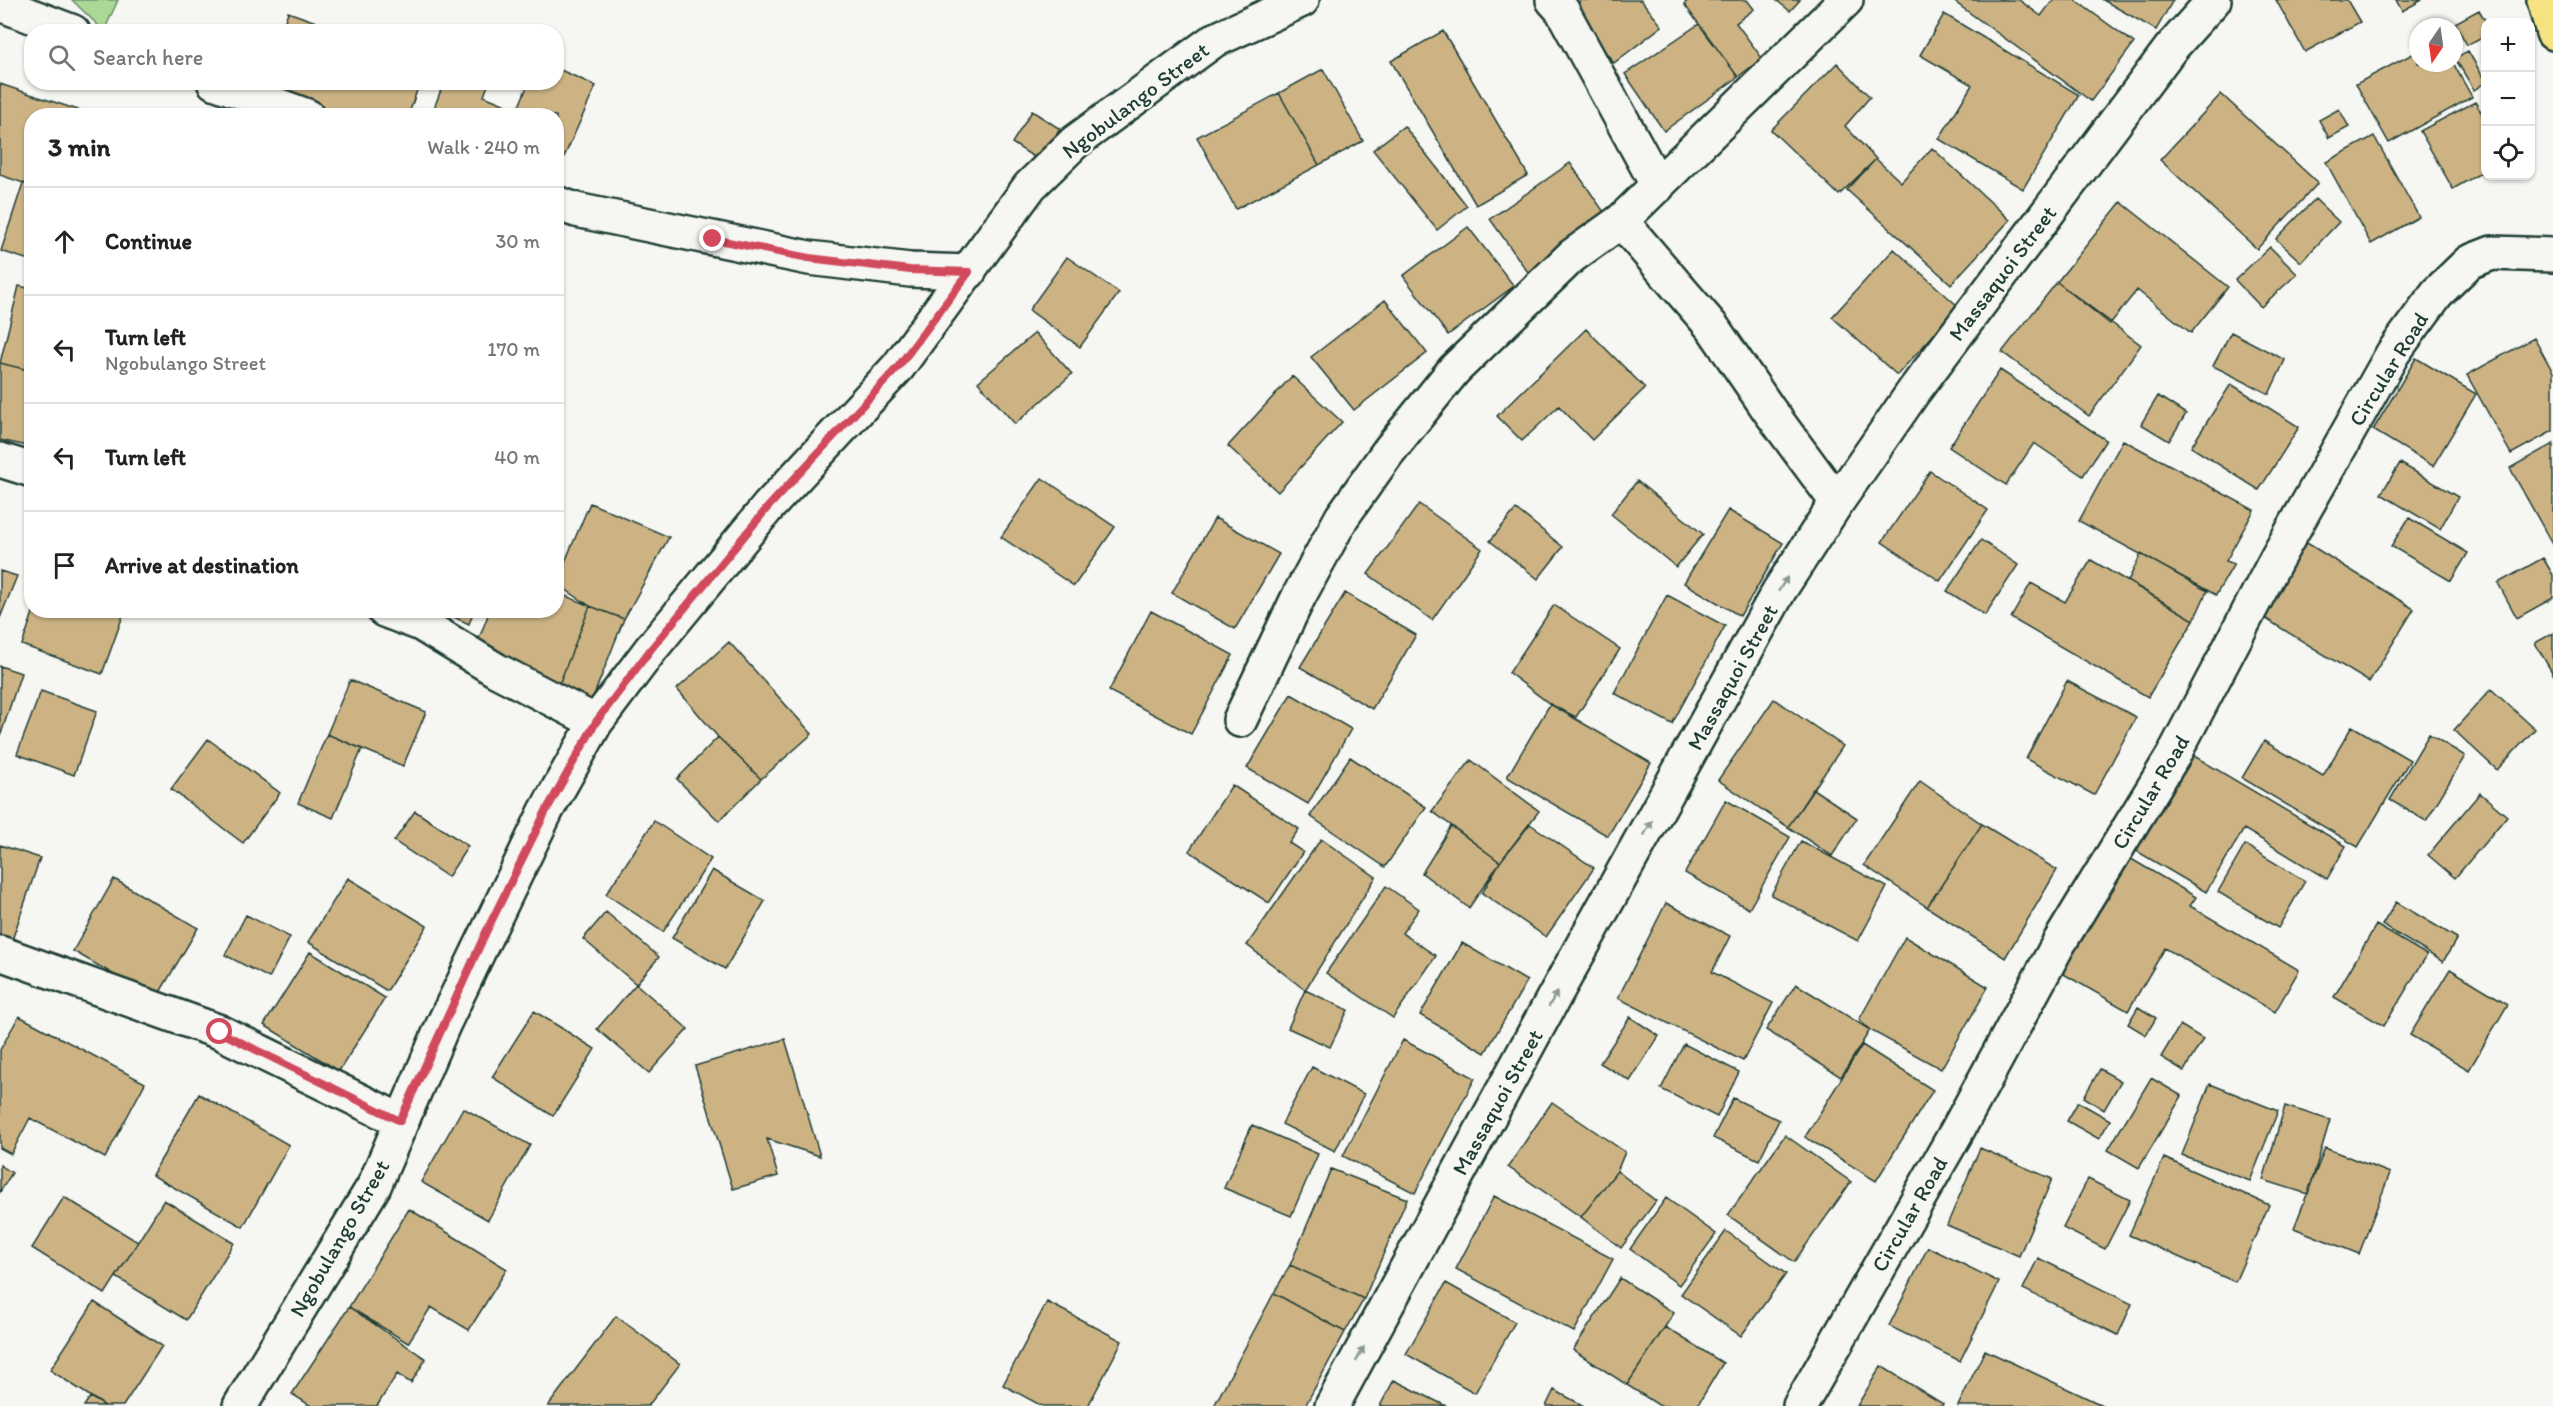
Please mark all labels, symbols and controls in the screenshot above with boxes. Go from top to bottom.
north arrow [2409,18,2463,72]
map controls [2481,18,2535,180]
button: + [2481,18,2535,72]
search box [24,24,564,90]
street label: Ngobulango Street [1057,36,1214,164]
icon: search [45,41,78,74]
text: Search here [93,44,203,71]
button: − [2481,72,2535,126]
button: locate [2481,126,2535,180]
text: 3 min [48,131,110,163]
text: Walk · 240 m [427,135,540,159]
street label: Massaquoi Street [1943,200,2062,346]
icon: ahead [48,225,81,258]
route end [699,225,725,251]
text: Continue [105,228,192,255]
text: 30 m [495,229,540,253]
street label: Circular Road [2343,307,2434,431]
text: Turn left [105,324,186,351]
icon: left [48,333,81,366]
text: 170 m [487,337,540,361]
text: Ngobulango Street [105,351,266,375]
icon: left [48,441,81,474]
text: Turn left [105,444,186,471]
text: 40 m [494,445,540,469]
icon: arrive [48,549,81,582]
text: Arrive at destination [105,552,299,579]
one-way arrow [1778,576,1789,592]
street label: Massaquoi Street [1681,600,1784,755]
street label: Circular Road [2106,730,2195,854]
one-way arrow [1643,819,1653,836]
one-way arrow [1548,990,1558,1007]
route start [206,1018,232,1044]
street label: Massaquoi Street [1446,1025,1549,1180]
street label: Circular Road [1866,1152,1953,1277]
street label: Ngobulango Street [283,1155,395,1322]
one-way arrow [1355,1346,1365,1363]

